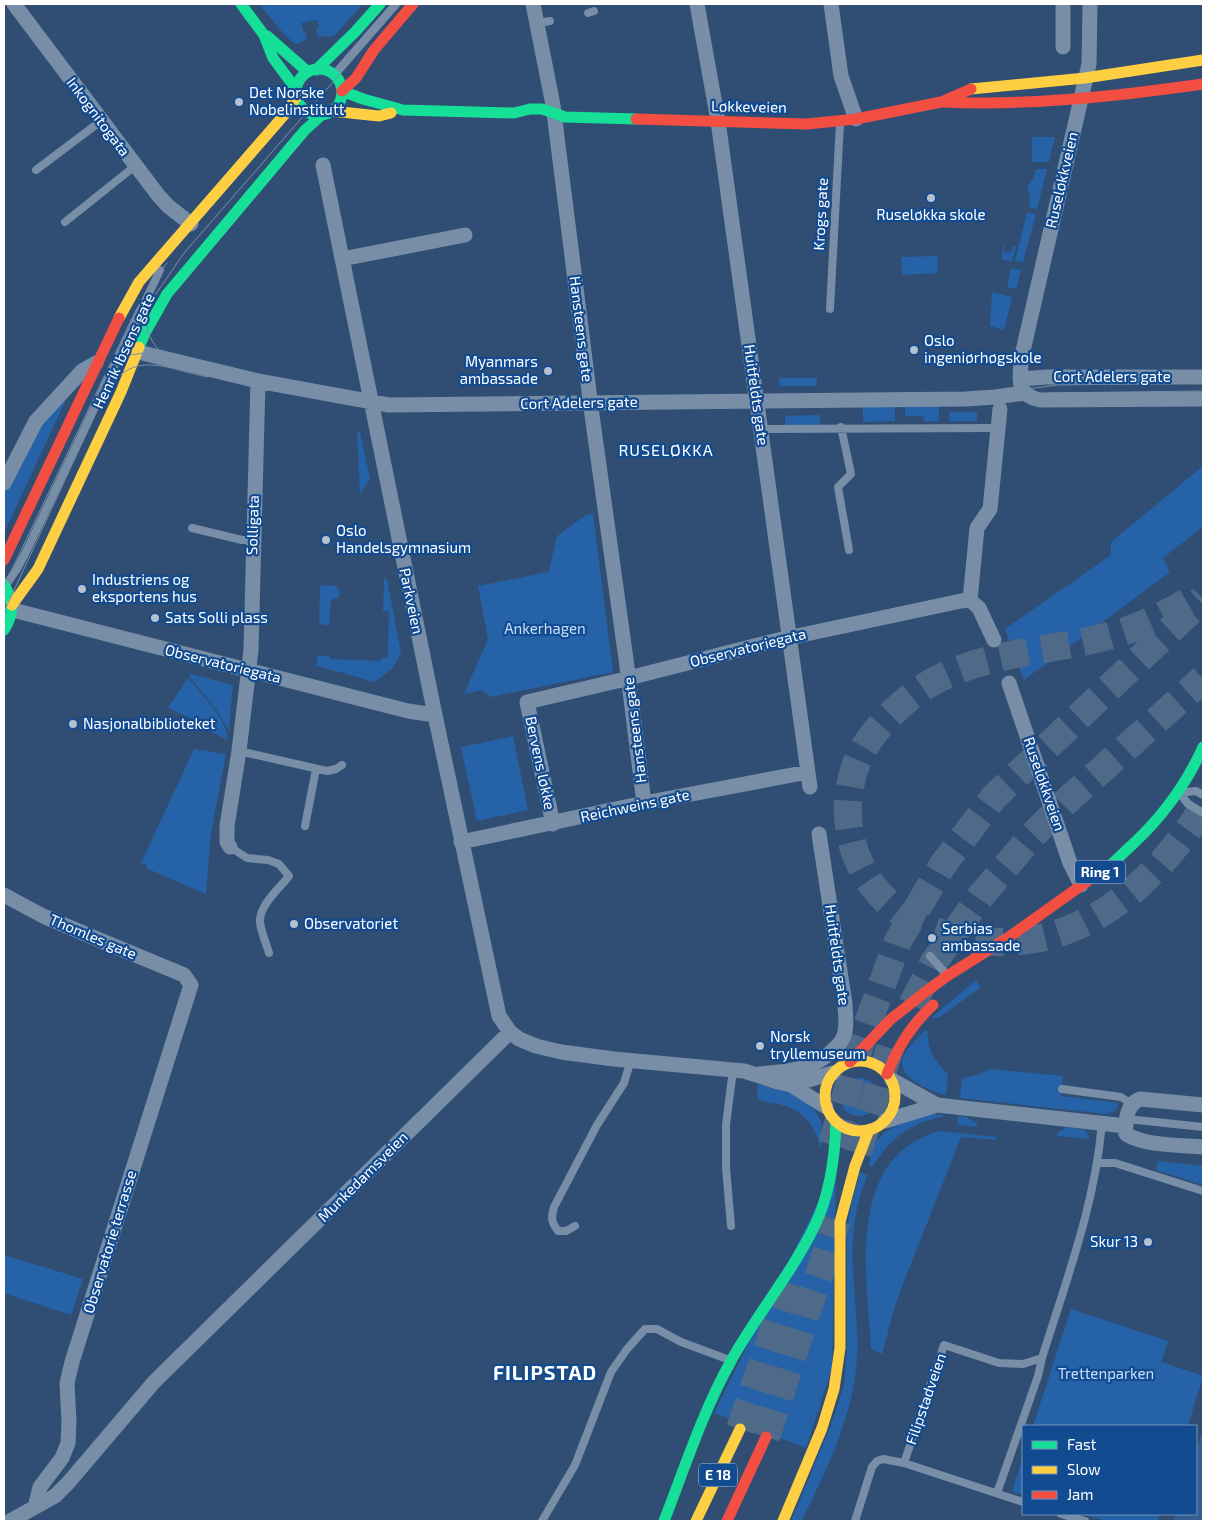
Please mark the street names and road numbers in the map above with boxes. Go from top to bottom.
street label: Inkognitogata [63,73,134,159]
street label: Løkkeveien [711,96,787,116]
street label: Ruseløkkveien [1041,130,1081,230]
street label: Krogs gate [809,177,831,251]
street label: Hansteens gate [567,275,597,383]
street label: Henrik Ibsens gate [88,290,158,411]
street label: Huitfeldts gate [741,343,773,446]
street label: Cort Adelers gate [1053,367,1171,385]
street label: Cort Adelers gate [520,392,638,412]
street label: Solligata [242,495,262,555]
street label: Parkveien [396,566,428,635]
street label: Observatoriegata [688,624,808,670]
street label: Observatoriegata [163,640,283,686]
street label: Hansteens gate [619,676,649,784]
street label: Bervens løkke [522,714,560,811]
street label: Ruseløkkveien [1020,734,1069,833]
street label: Reichweins gate [579,785,691,825]
road number: Ring 1 [1075,860,1125,884]
street label: Huitfeldts gate [822,903,854,1006]
street label: Thomles gate [47,910,140,963]
street label: Munkedamsveien [314,1128,411,1225]
street label: Observatorie terrasse [79,1168,139,1315]
street label: Filipstadveien [901,1351,949,1447]
road number: E 18 [699,1464,737,1486]

